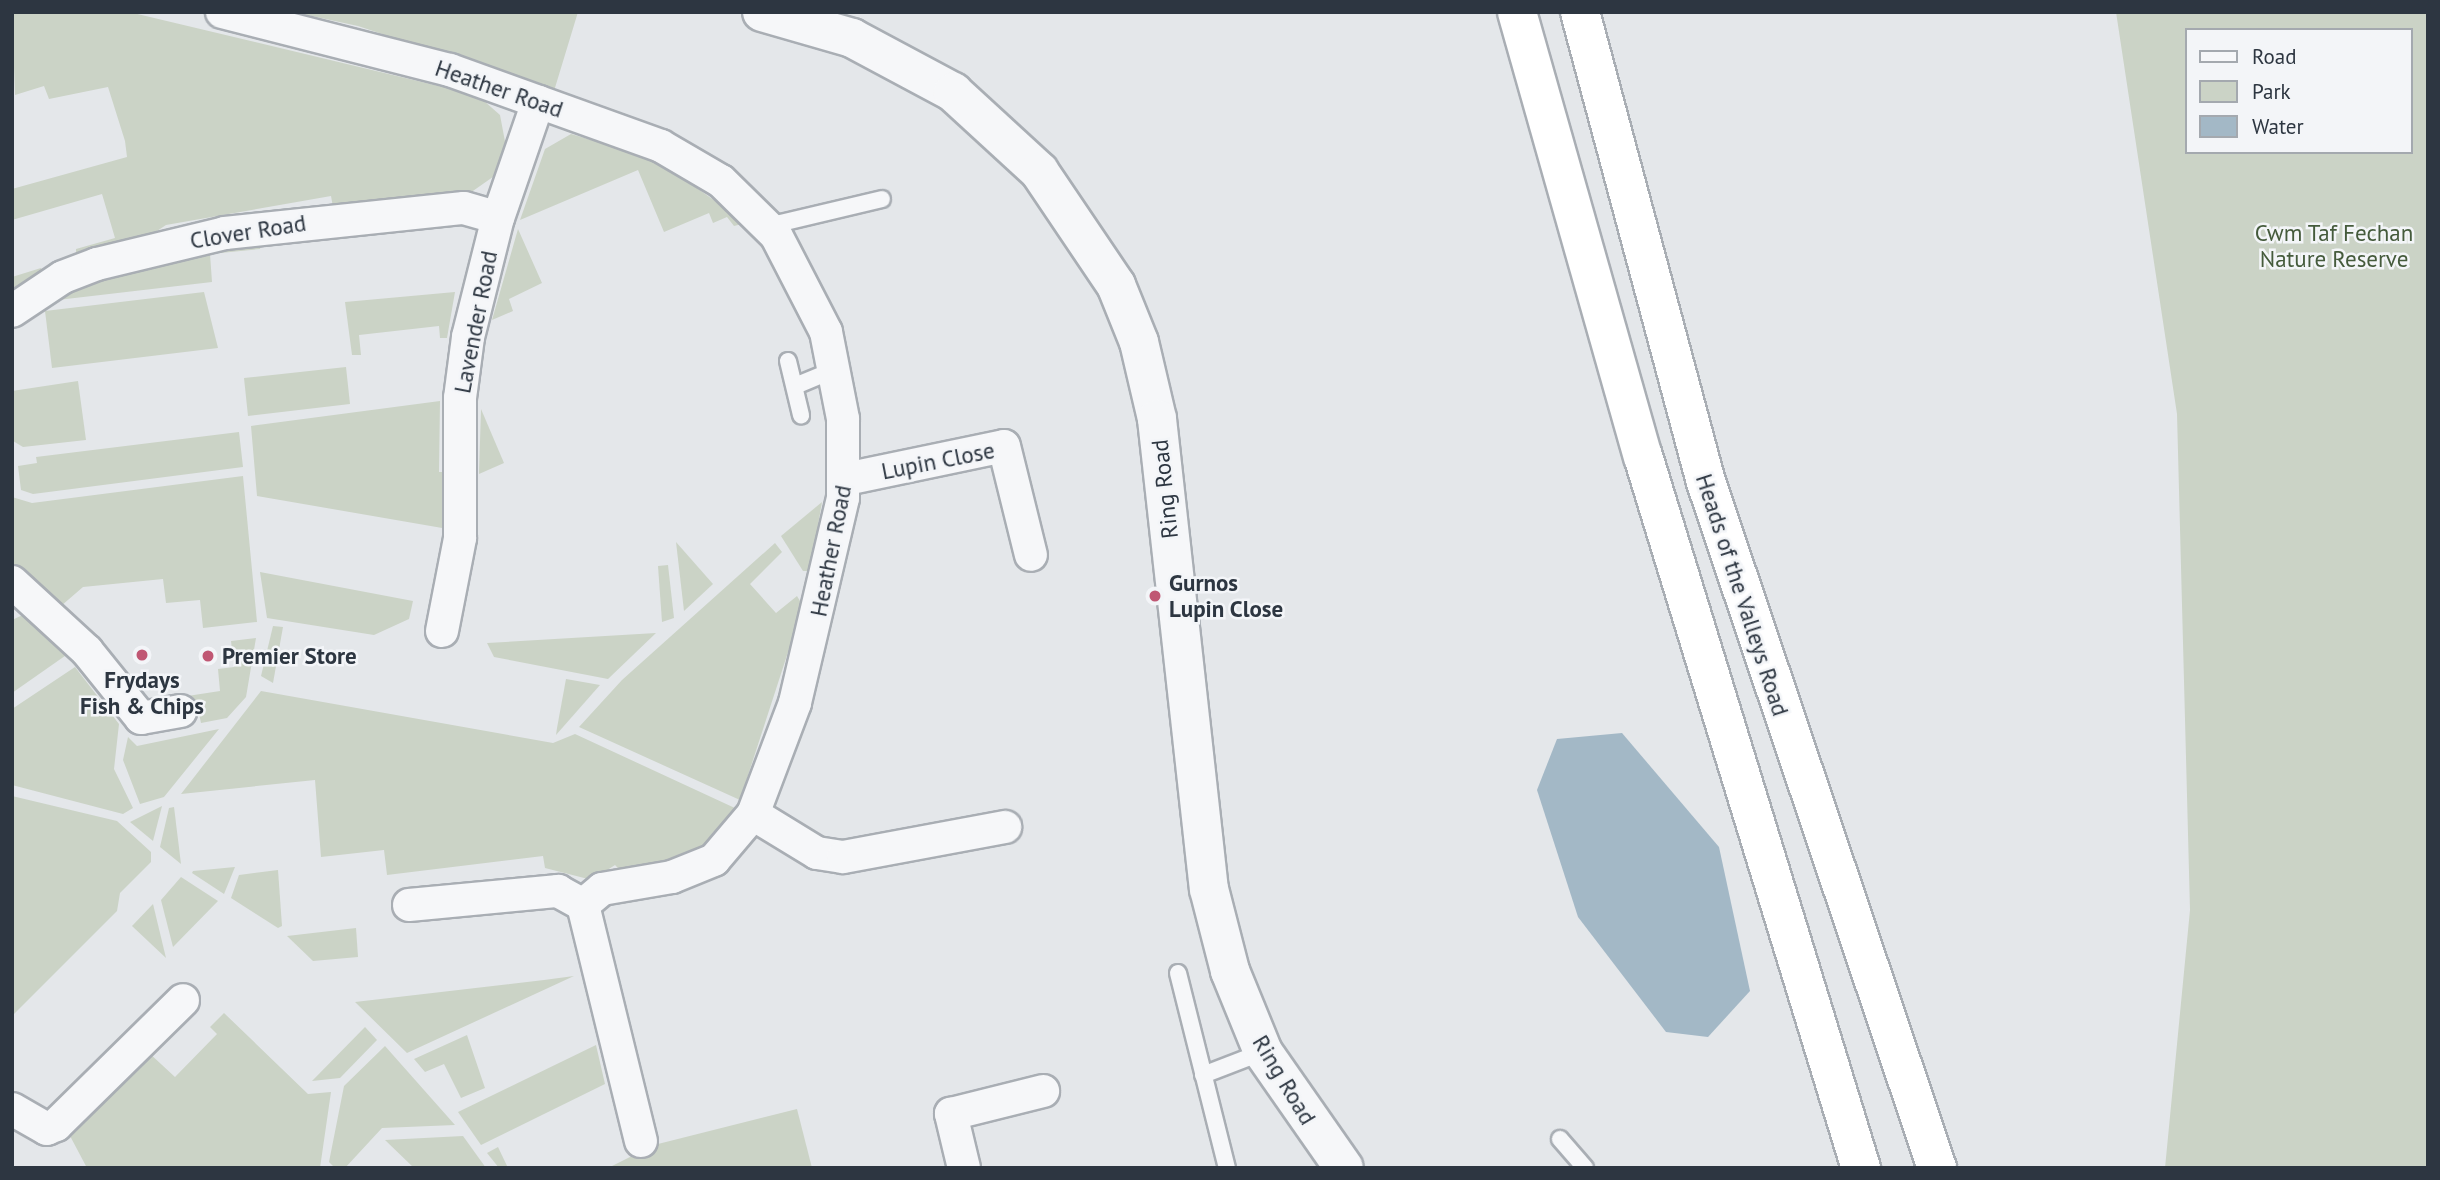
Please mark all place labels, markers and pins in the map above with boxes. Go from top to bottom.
place label: Gurnos Lupin Close [1169,569,1284,623]
marker: Gurnos Lupin Close [1147,588,1163,604]
place label: Premier Store [222,642,357,670]
marker: Frydays Fish & Chips [134,647,150,663]
marker: Premier Store [200,648,216,664]
place label: Frydays Fish & Chips [80,666,204,720]

